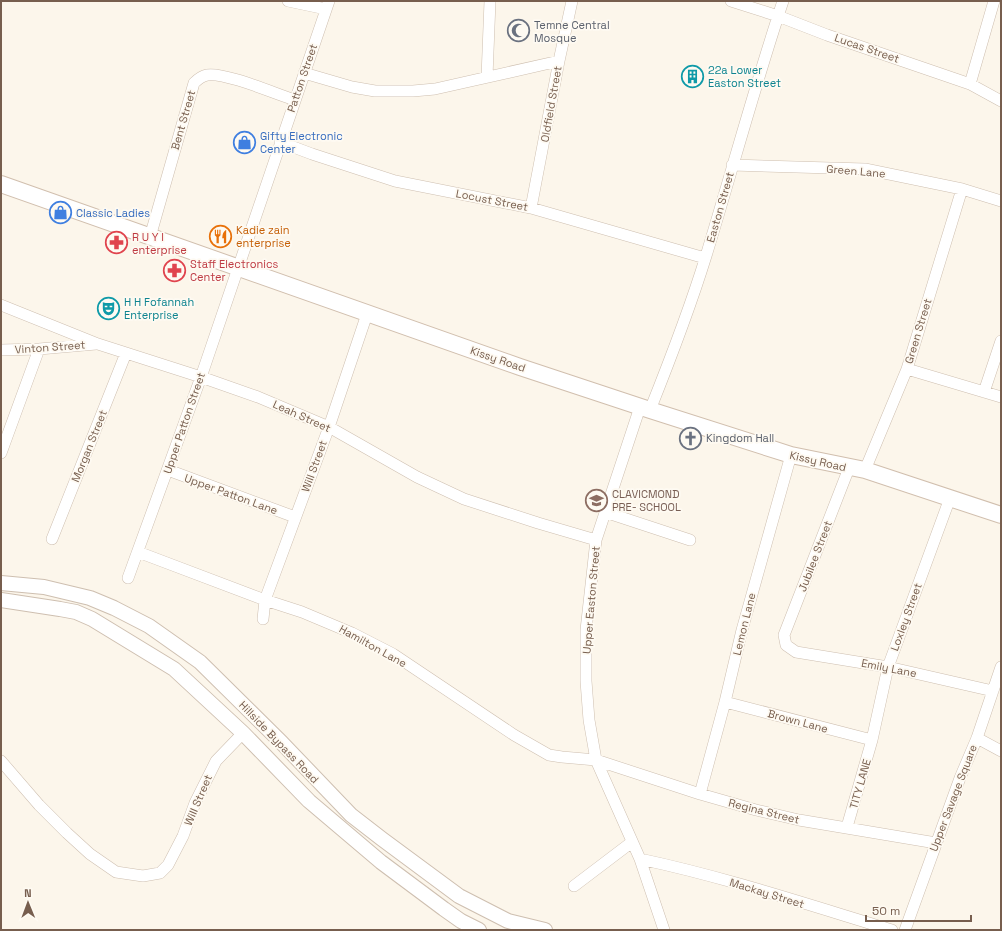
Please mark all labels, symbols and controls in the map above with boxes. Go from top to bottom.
mosque icon: Temne Central Mosque [505,18,531,44]
place label: Temne Central Mosque [534,18,610,45]
street label: Lucas Street [833,30,901,66]
street label: Patton Street [284,42,320,114]
building icon: 22a Lower Easton Street [679,63,705,89]
place label: 22a Lower Easton Street [708,63,781,90]
street label: Oldfield Street [537,65,565,143]
street label: Bent Street [168,88,198,152]
shop icon: Gifty Electronic Center [232,129,258,155]
place label: Gifty Electronic Center [260,129,343,156]
street label: Green Lane [826,161,886,181]
street label: Easton Street [703,170,737,244]
street label: Locust Street [455,186,529,214]
shop icon: Classic Ladies [48,200,74,226]
place label: Classic Ladies [76,206,150,220]
restaurant icon: Kadie zain enterprise [208,223,234,249]
place label: Kadie zain enterprise [236,223,291,250]
pharmacy icon: R U Y I enterprise [103,230,129,256]
place label: R U Y I enterprise [132,230,187,257]
pharmacy icon: Staff Electronics Center [162,257,188,283]
place label: Staff Electronics Center [190,257,279,284]
theatre icon: H H Fofannah Enterprise [96,295,122,321]
place label: H H Fofannah Enterprise [124,295,194,322]
street label: Green Street [901,297,935,365]
street label: Vinton Street [14,338,86,356]
street label: Kissy Road [469,343,527,375]
street label: Upper Patton Street [160,370,208,476]
street label: Leah Street [271,397,333,435]
street label: Morgan Street [68,408,110,484]
church icon: Kingdom Hall [677,425,703,451]
place label: Kingdom Hall [706,431,774,445]
street label: Will Street [298,438,330,494]
street label: Kissy Road [788,448,848,474]
street label: Upper Patton Lane [182,471,280,517]
school or university icon: CLAVICMOND PRE- SCHOOL [583,487,609,513]
place label: CLAVICMOND PRE- SCHOOL [612,487,681,514]
street label: Jubilee Street [795,519,835,593]
street label: Upper Easton Street [579,546,603,654]
street label: Loxley Street [887,581,925,653]
street label: Lemon Lane [729,591,759,657]
street label: Hamilton Lane [337,622,409,670]
street label: Emily Lane [860,656,918,680]
street label: Hillside Bypass Road [236,698,322,786]
street label: Brown Lane [766,706,830,736]
street label: Upper Savage Square [926,743,980,853]
street label: TITY LANE [846,757,874,811]
street label: Will Street [181,772,215,828]
street label: Regina Street [727,795,801,827]
street label: Mackay Street [728,875,806,911]
north arrow [8,883,48,923]
text: N [24,886,32,900]
scale bar [866,897,971,923]
text: 50 m [872,903,900,919]

